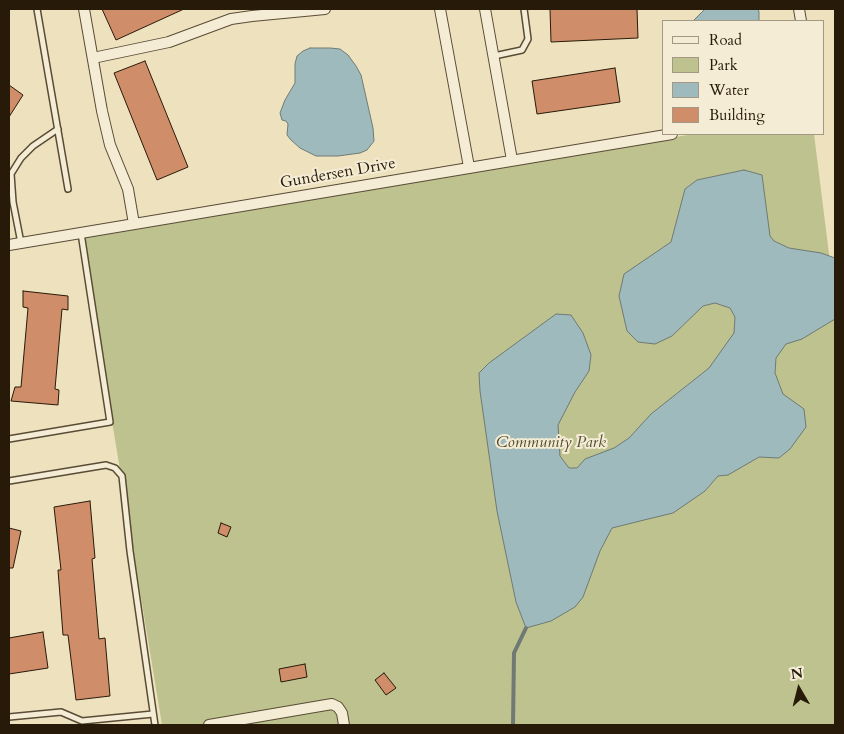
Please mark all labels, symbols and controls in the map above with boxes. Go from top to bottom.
legend [662,20,824,135]
text: Road [709,30,742,50]
text: Park [709,55,738,75]
text: Water [709,80,749,100]
text: Building [709,105,765,125]
street label: Gundersen Drive [279,154,397,194]
park label: Community Park [496,433,606,453]
text: N [790,663,804,684]
north arrow [774,664,824,714]

